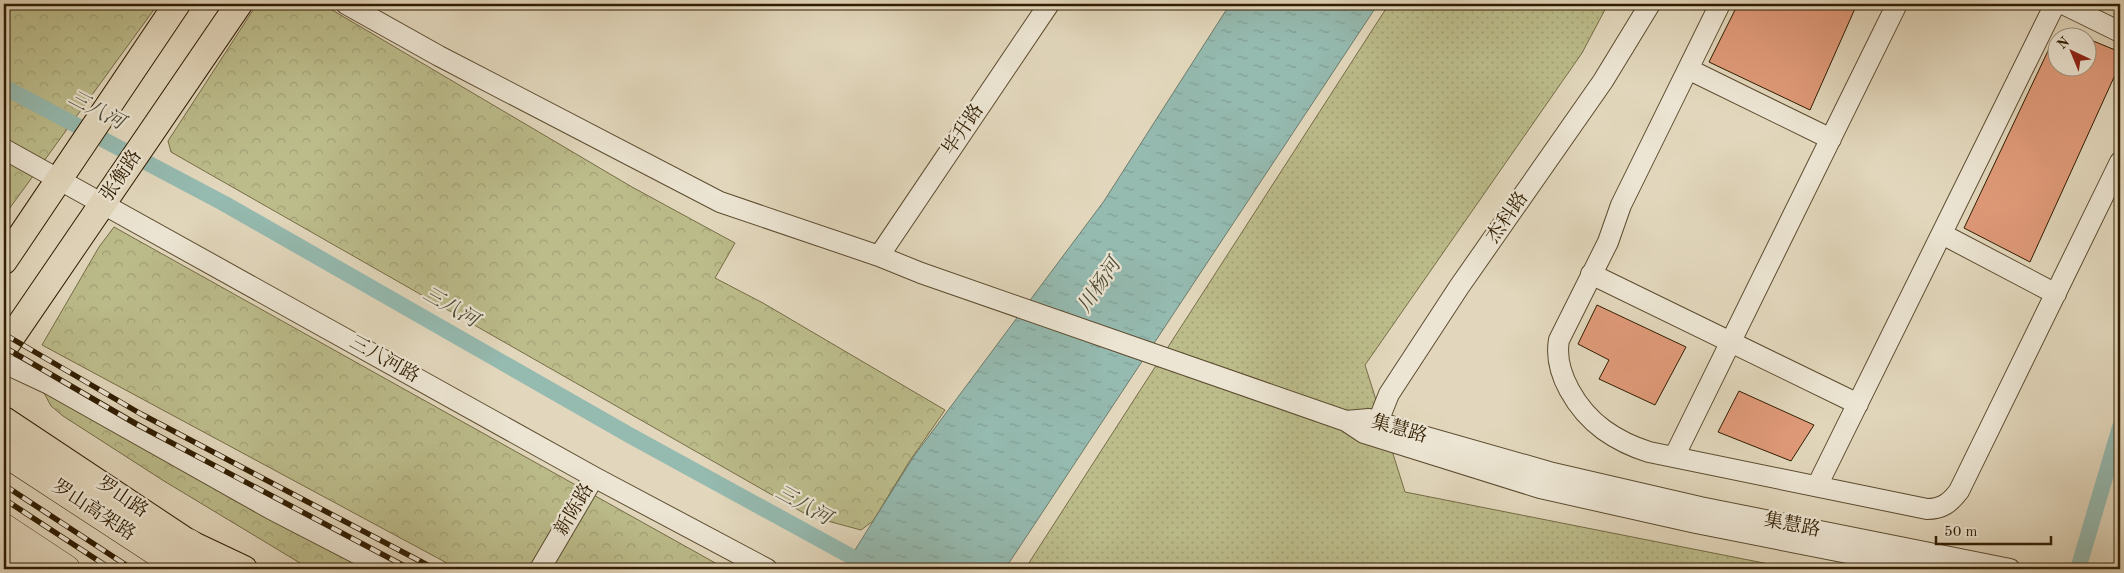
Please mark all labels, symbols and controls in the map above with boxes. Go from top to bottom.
north arrow [2046,28,2096,78]
text: N [2055,34,2073,52]
water label: 三八河 [65,86,131,135]
street label: 毕升路 [939,100,988,159]
street label: 张衡路 [96,145,146,205]
street label: 杰科路 [1482,188,1532,247]
water label: 川杨河 [1073,252,1127,316]
water label: 三八河 [419,283,485,333]
street label: 三八河路 [346,332,423,387]
street label: 集慧路 [1369,410,1430,447]
street label: 罗山路 [93,473,152,522]
street label: 罗山高架路 [48,475,140,545]
street label: 新陈路 [550,479,598,539]
water label: 三八河 [772,481,838,531]
street label: 集慧路 [1762,508,1822,541]
scale bar [1936,513,2052,545]
text: 50 m [1944,525,1978,540]

